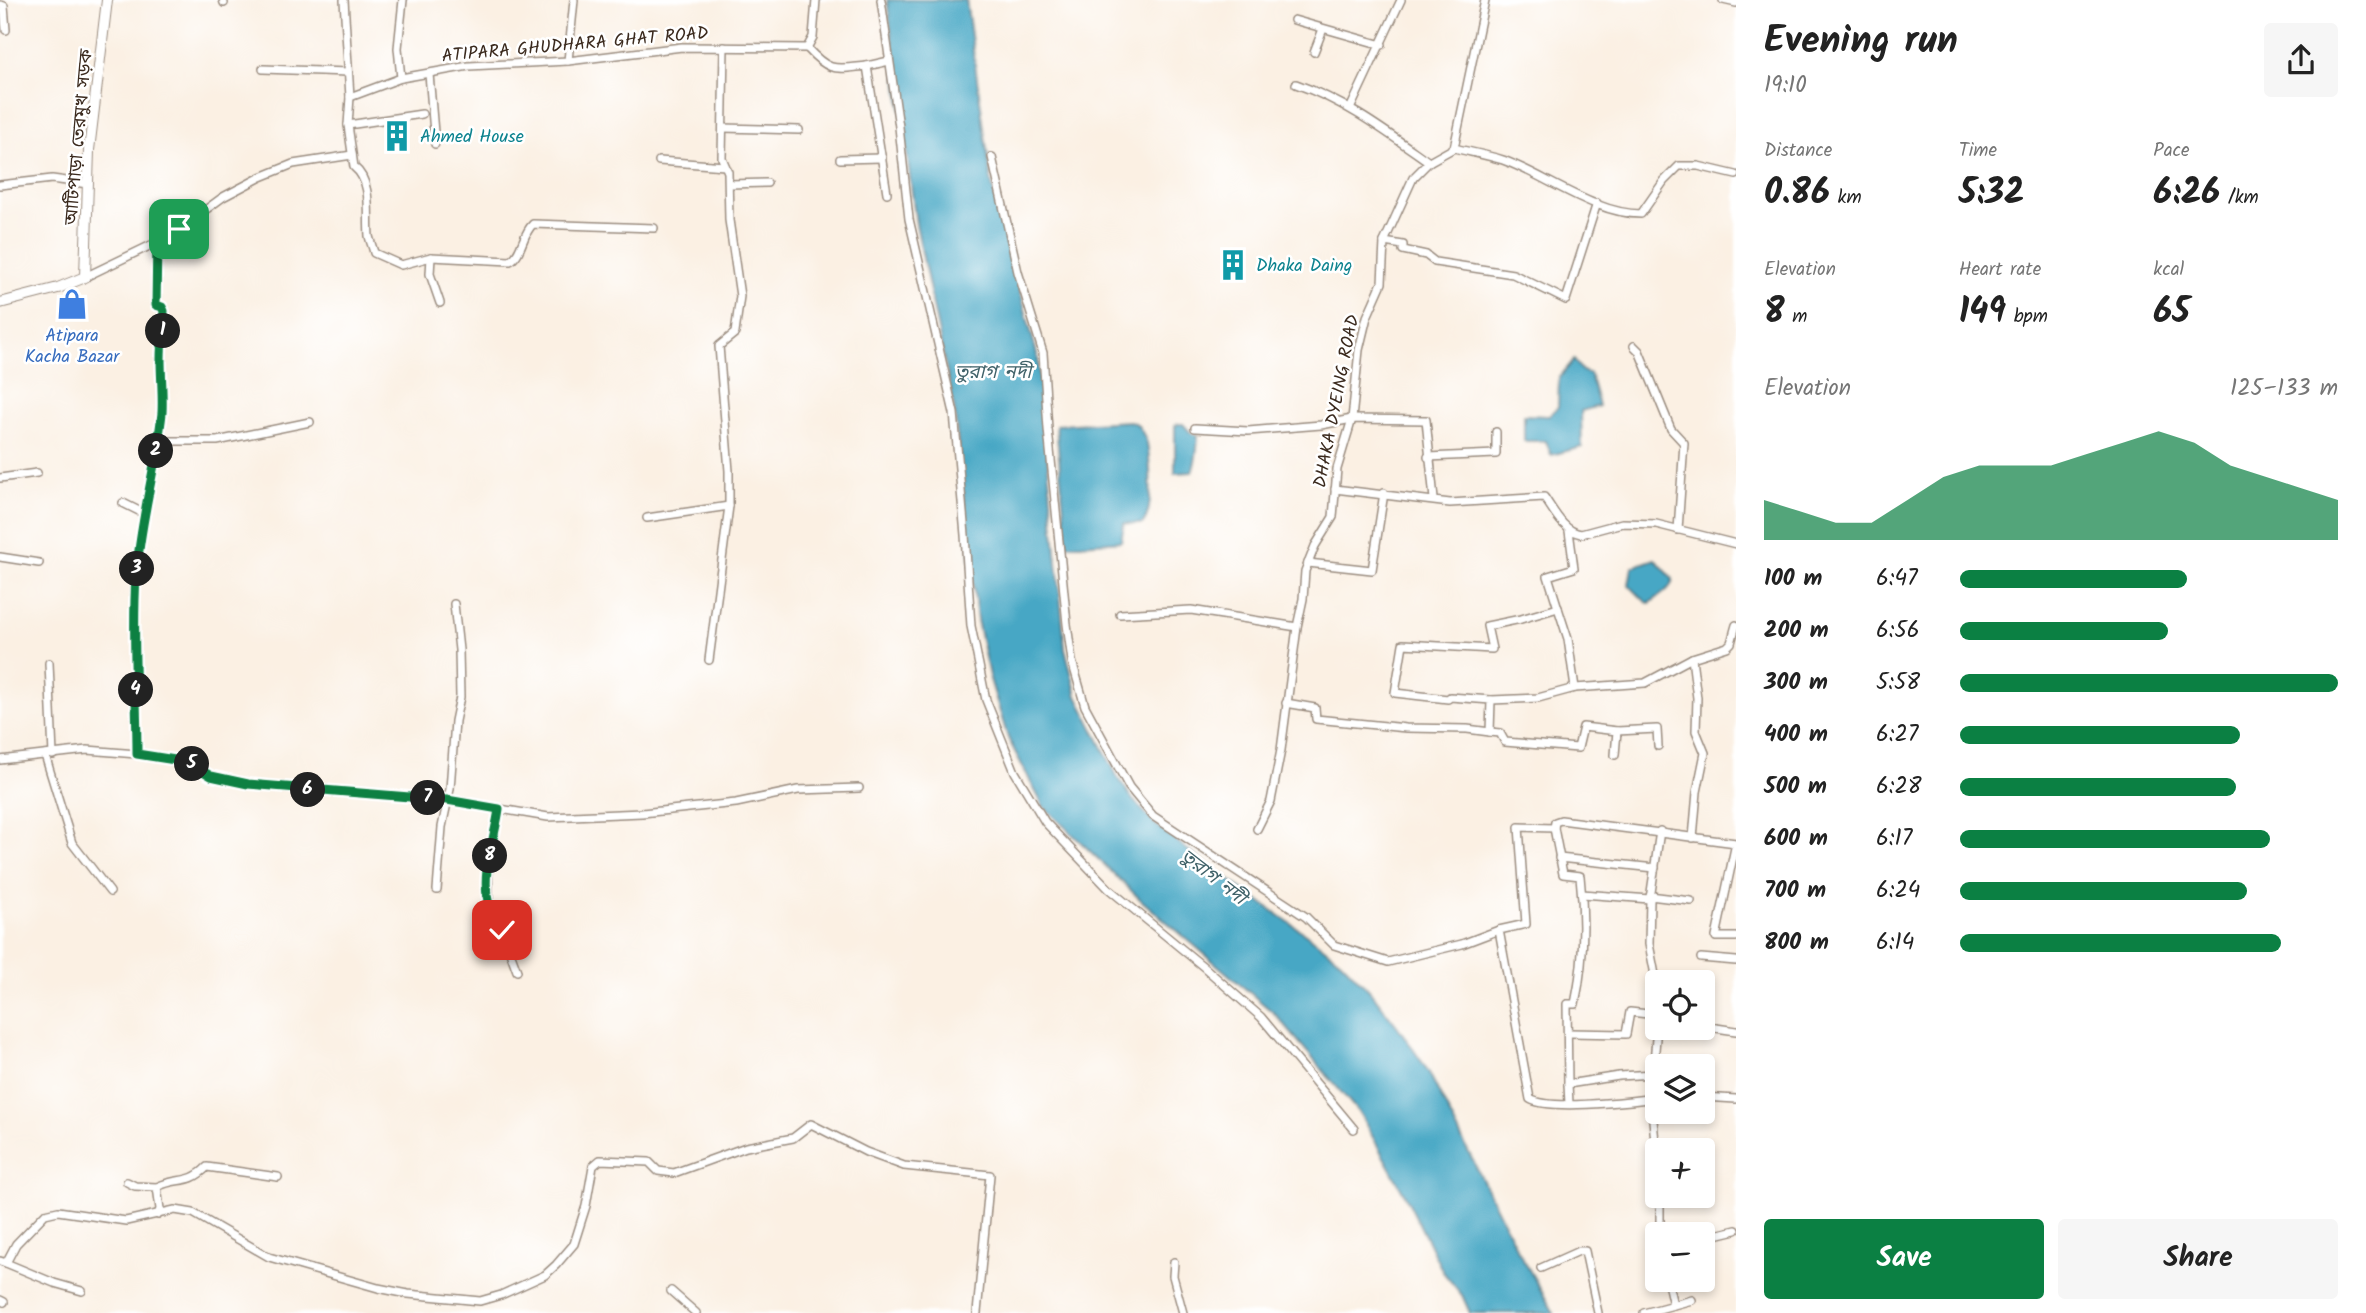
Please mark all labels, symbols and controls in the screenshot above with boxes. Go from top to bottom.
text: Evening run [1764,12,1958,72]
street label: ATIPARA GHUDHARA GHAT ROAD [441,19,710,72]
button: share [2264,23,2338,97]
street label: আটিপাড়া তেরমুখ সড়ক [57,47,102,227]
text: 19:10 [1764,68,1807,104]
building icon: Ahmed House [380,119,414,153]
place label: Ahmed House [420,123,524,152]
text: Distance [1764,136,1832,166]
text: Time [1959,136,1997,166]
text: Pace [2153,136,2190,166]
text: 0.86 [1764,166,1830,222]
text: 5:32 [1959,166,2025,222]
text: 6:26 [2153,166,2220,222]
text: km [1830,183,1862,213]
text: /km [2220,183,2259,213]
pin [149,199,209,259]
icon: arrive [160,210,198,248]
building icon: Dhaka Daing [1216,248,1250,282]
place label: Dhaka Daing [1256,252,1352,281]
text: Elevation [1764,255,1836,285]
text: Heart rate [1959,255,2041,285]
text: kcal [2153,255,2184,285]
text: 8 [1764,285,1785,341]
text: 149 [1959,285,2006,341]
text: 65 [2153,285,2190,341]
shop icon: Atipara Kacha Bazar [55,287,89,321]
text: m [1785,302,1807,332]
text: bpm [2006,302,2048,332]
street label: DHAKA DYEING ROAD [1306,312,1369,490]
pin: 1 [146,314,180,348]
text: 1 [160,315,165,345]
place label: Atipara Kacha Bazar [25,322,120,372]
water label: তুরাগ নদী [955,358,1035,388]
text: Elevation [1764,371,1851,407]
text: 125–133 m [2230,371,2338,407]
pin: 2 [138,434,174,468]
text: 2 [150,435,161,465]
pin: 3 [120,552,154,586]
text: 3 [131,553,142,583]
text: 100 m [1764,561,1822,597]
text: 6:47 [1876,561,1918,597]
text: 200 m [1764,613,1829,649]
text: 6:56 [1876,613,1920,649]
text: 300 m [1764,665,1828,701]
text: 5:58 [1876,665,1920,701]
pin: 4 [118,672,154,708]
text: 4 [130,674,141,704]
text: 400 m [1764,717,1828,753]
text: 6:27 [1876,717,1918,753]
pin: 5 [174,746,210,782]
text: 5 [187,748,196,778]
text: 500 m [1764,769,1827,805]
text: 6:28 [1876,769,1922,805]
pin: 6 [290,772,326,808]
text: 6 [302,774,313,804]
pin: 7 [410,780,446,816]
text: 7 [423,782,432,812]
text: 600 m [1764,821,1828,857]
text: 6:17 [1876,821,1912,857]
pin: 8 [472,838,508,874]
text: 8 [484,840,495,870]
water label: তুরাগ নদী [1173,842,1255,915]
text: 700 m [1764,873,1826,909]
text: 6:24 [1876,873,1920,909]
pin [472,900,532,960]
icon: check [483,911,521,949]
text: 800 m [1764,925,1829,961]
text: 6:14 [1876,925,1914,961]
map controls [1645,970,1715,1292]
button: locate [1645,970,1715,1040]
button: layers [1645,1054,1715,1124]
button: + [1645,1138,1715,1208]
button: Save [1764,1219,2044,1299]
button: Share [2058,1219,2338,1299]
button: − [1645,1222,1715,1292]

